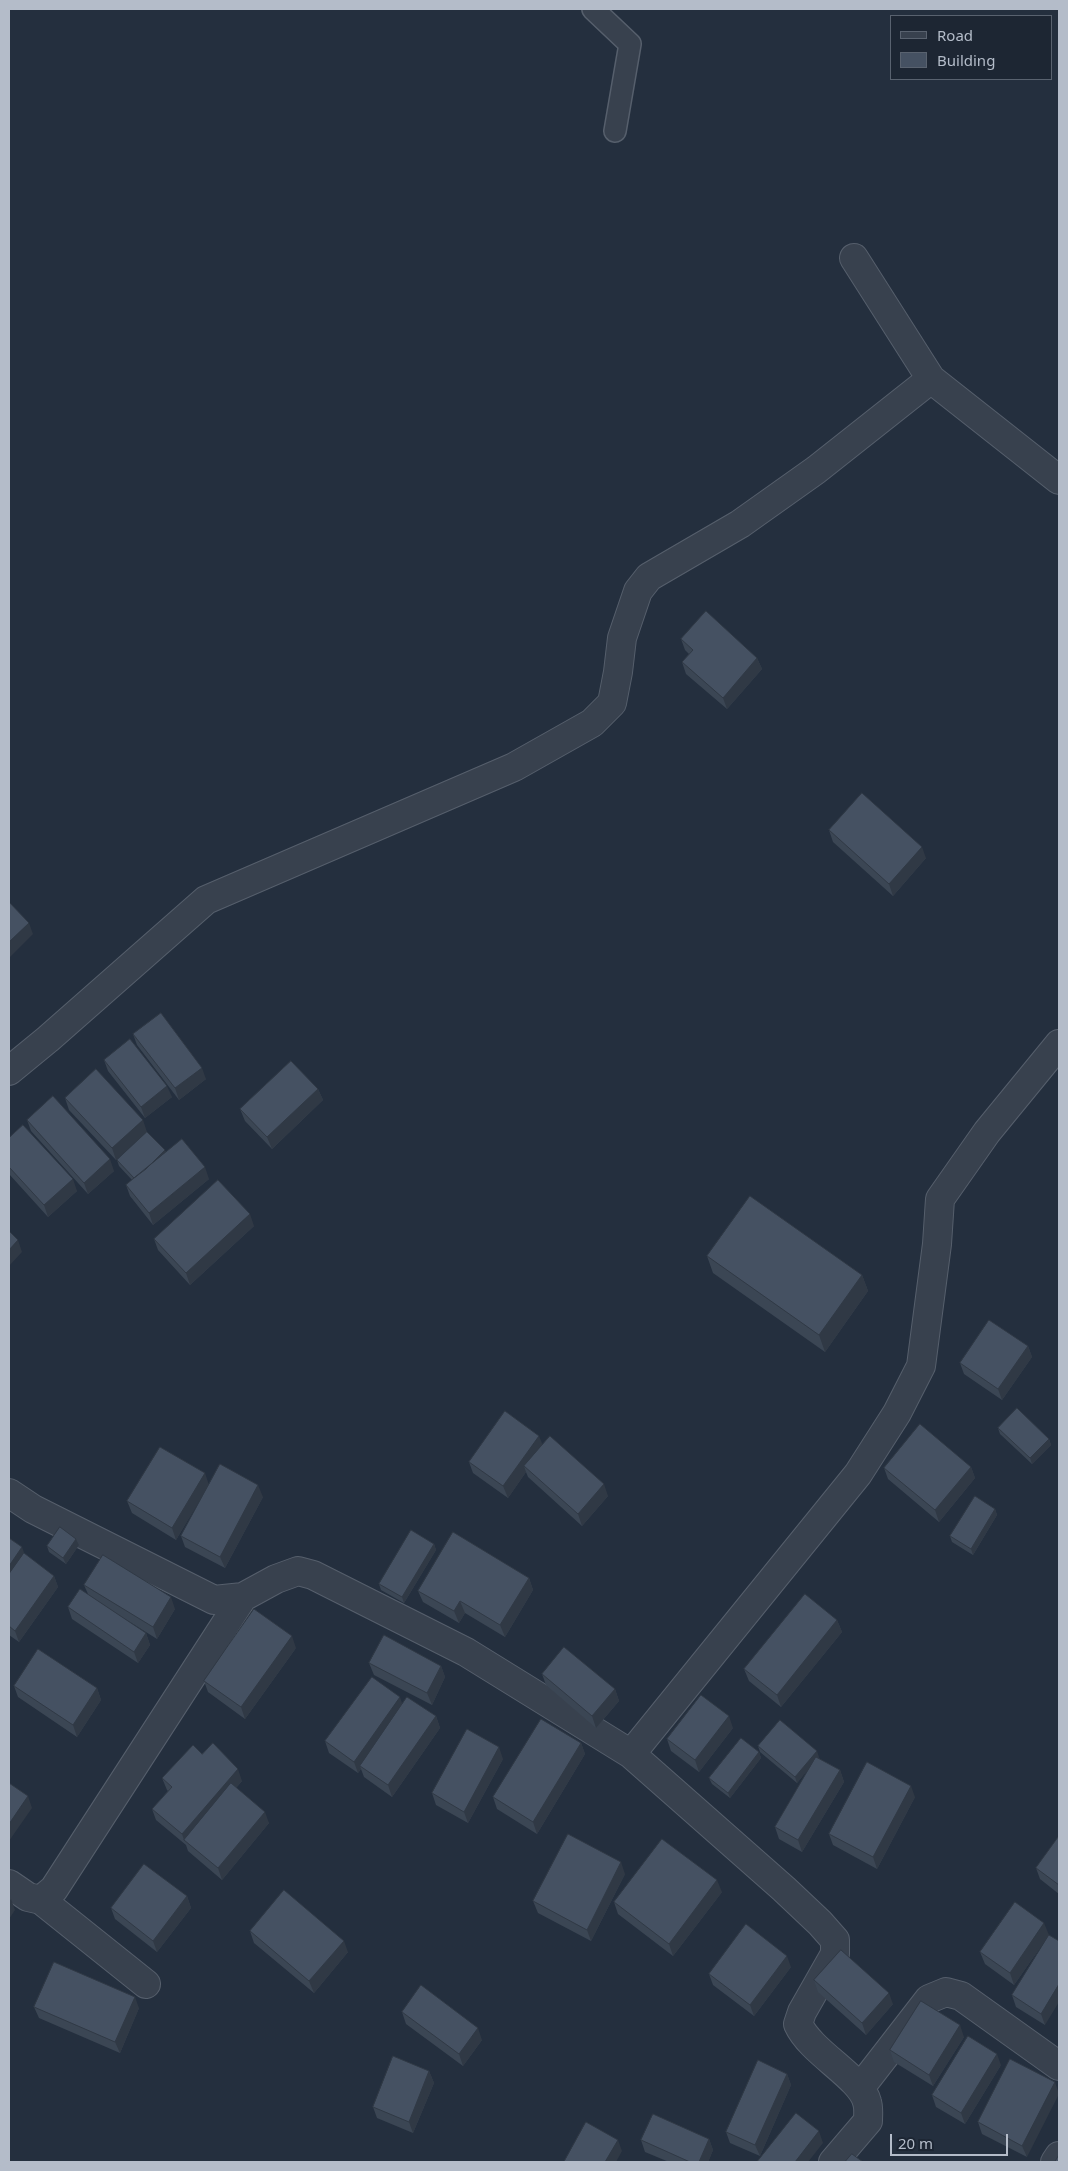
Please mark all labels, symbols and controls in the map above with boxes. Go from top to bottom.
legend [890,15,1053,80]
text: Road [937,25,973,45]
text: Building [937,50,995,70]
scale bar [893,2124,1010,2156]
text: 20 m [898,2133,933,2153]

